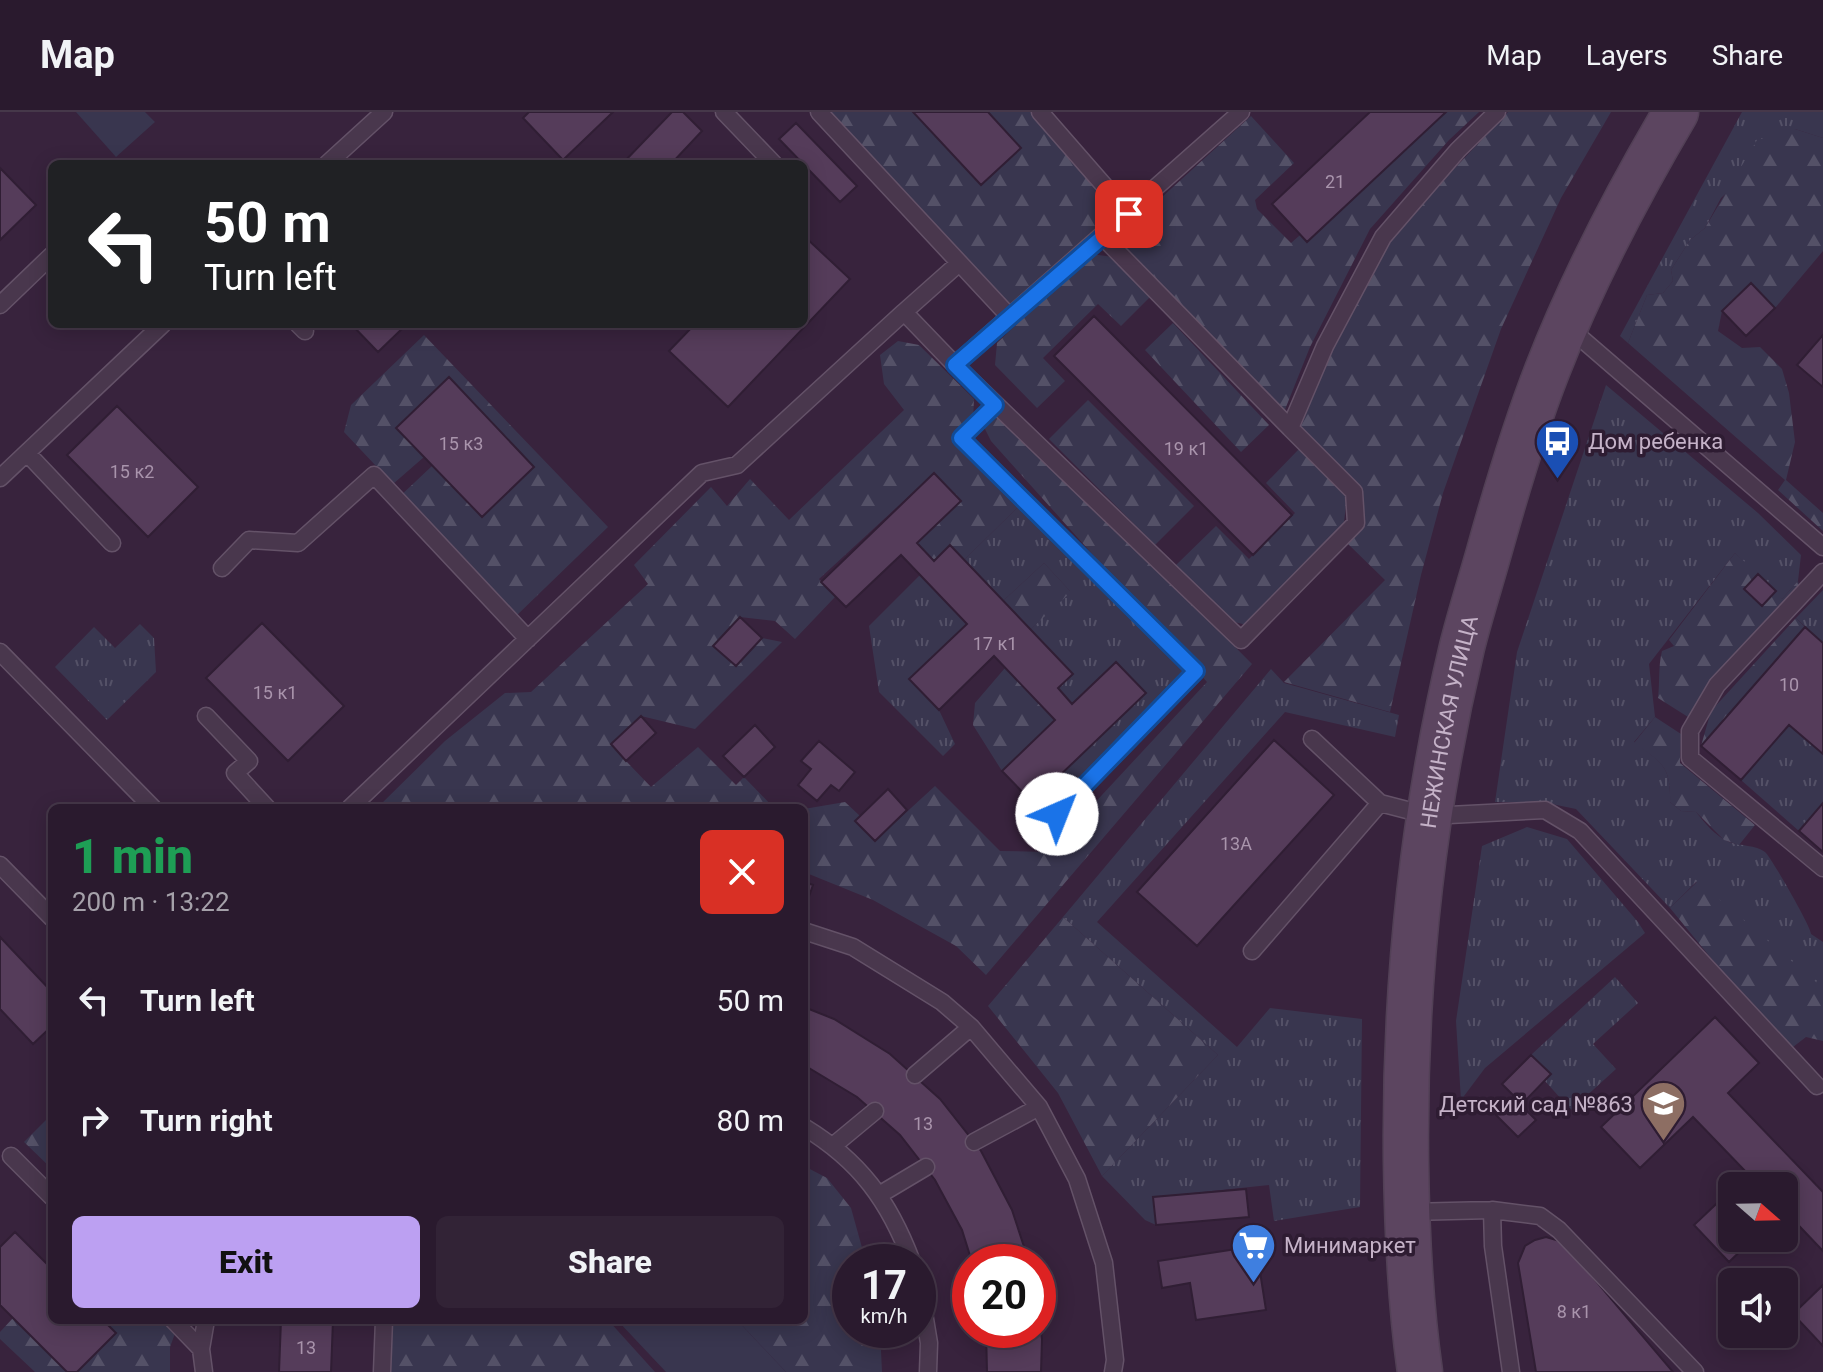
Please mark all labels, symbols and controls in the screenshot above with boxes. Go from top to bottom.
text: Map [40,33,115,77]
text: Map [1486,39,1542,72]
text: Layers [1586,39,1668,72]
text: Share [1712,39,1783,72]
house number: 21 [1325,171,1345,192]
pin [1095,180,1163,248]
text: 50 m [204,190,331,256]
icon: left [72,192,176,296]
icon: arrive [1107,192,1151,236]
text: Turn left [204,257,337,299]
bus stop icon: Дом ребенка [1533,417,1581,480]
place label: Дом ребенка [1588,429,1723,454]
house number: 15 к3 [439,433,483,454]
house number: 19 к1 [1164,438,1208,459]
house number: 15 к2 [110,461,154,482]
street label: НЕЖИНСКАЯ УЛИЦА [1415,611,1483,830]
house number: 17 к1 [973,633,1017,654]
house number: 10 [1779,674,1799,695]
house number: 15 к1 [253,682,297,703]
position arrow [1015,772,1099,856]
text: 1 min [72,828,193,885]
button: close [700,830,784,914]
house number: 13А [1220,833,1252,854]
text: 200 m · 13:22 [72,887,230,917]
icon: left [72,978,116,1022]
text: Turn left [140,983,255,1018]
text: 50 m [717,983,784,1018]
school or university icon: Детский сад №863 [1640,1080,1688,1143]
place label: Детский сад №863 [1439,1092,1633,1117]
icon: right [72,1098,116,1142]
text: Turn right [140,1103,273,1138]
text: 80 m [717,1103,784,1138]
house number: 13 [913,1113,933,1134]
north arrow [1718,1172,1798,1252]
map controls [1718,1172,1798,1348]
button: Exit [72,1216,420,1308]
button: Share [436,1216,784,1308]
supermarket icon: Минимаркет [1229,1221,1277,1284]
place label: Минимаркет [1284,1233,1416,1258]
speed limit sign: 20 [952,1244,1056,1348]
text: 17 [861,1262,907,1309]
button: sound [1718,1268,1798,1348]
house number: 8 к1 [1557,1301,1591,1322]
text: km/h [861,1304,907,1328]
house number: 13 [296,1337,316,1358]

